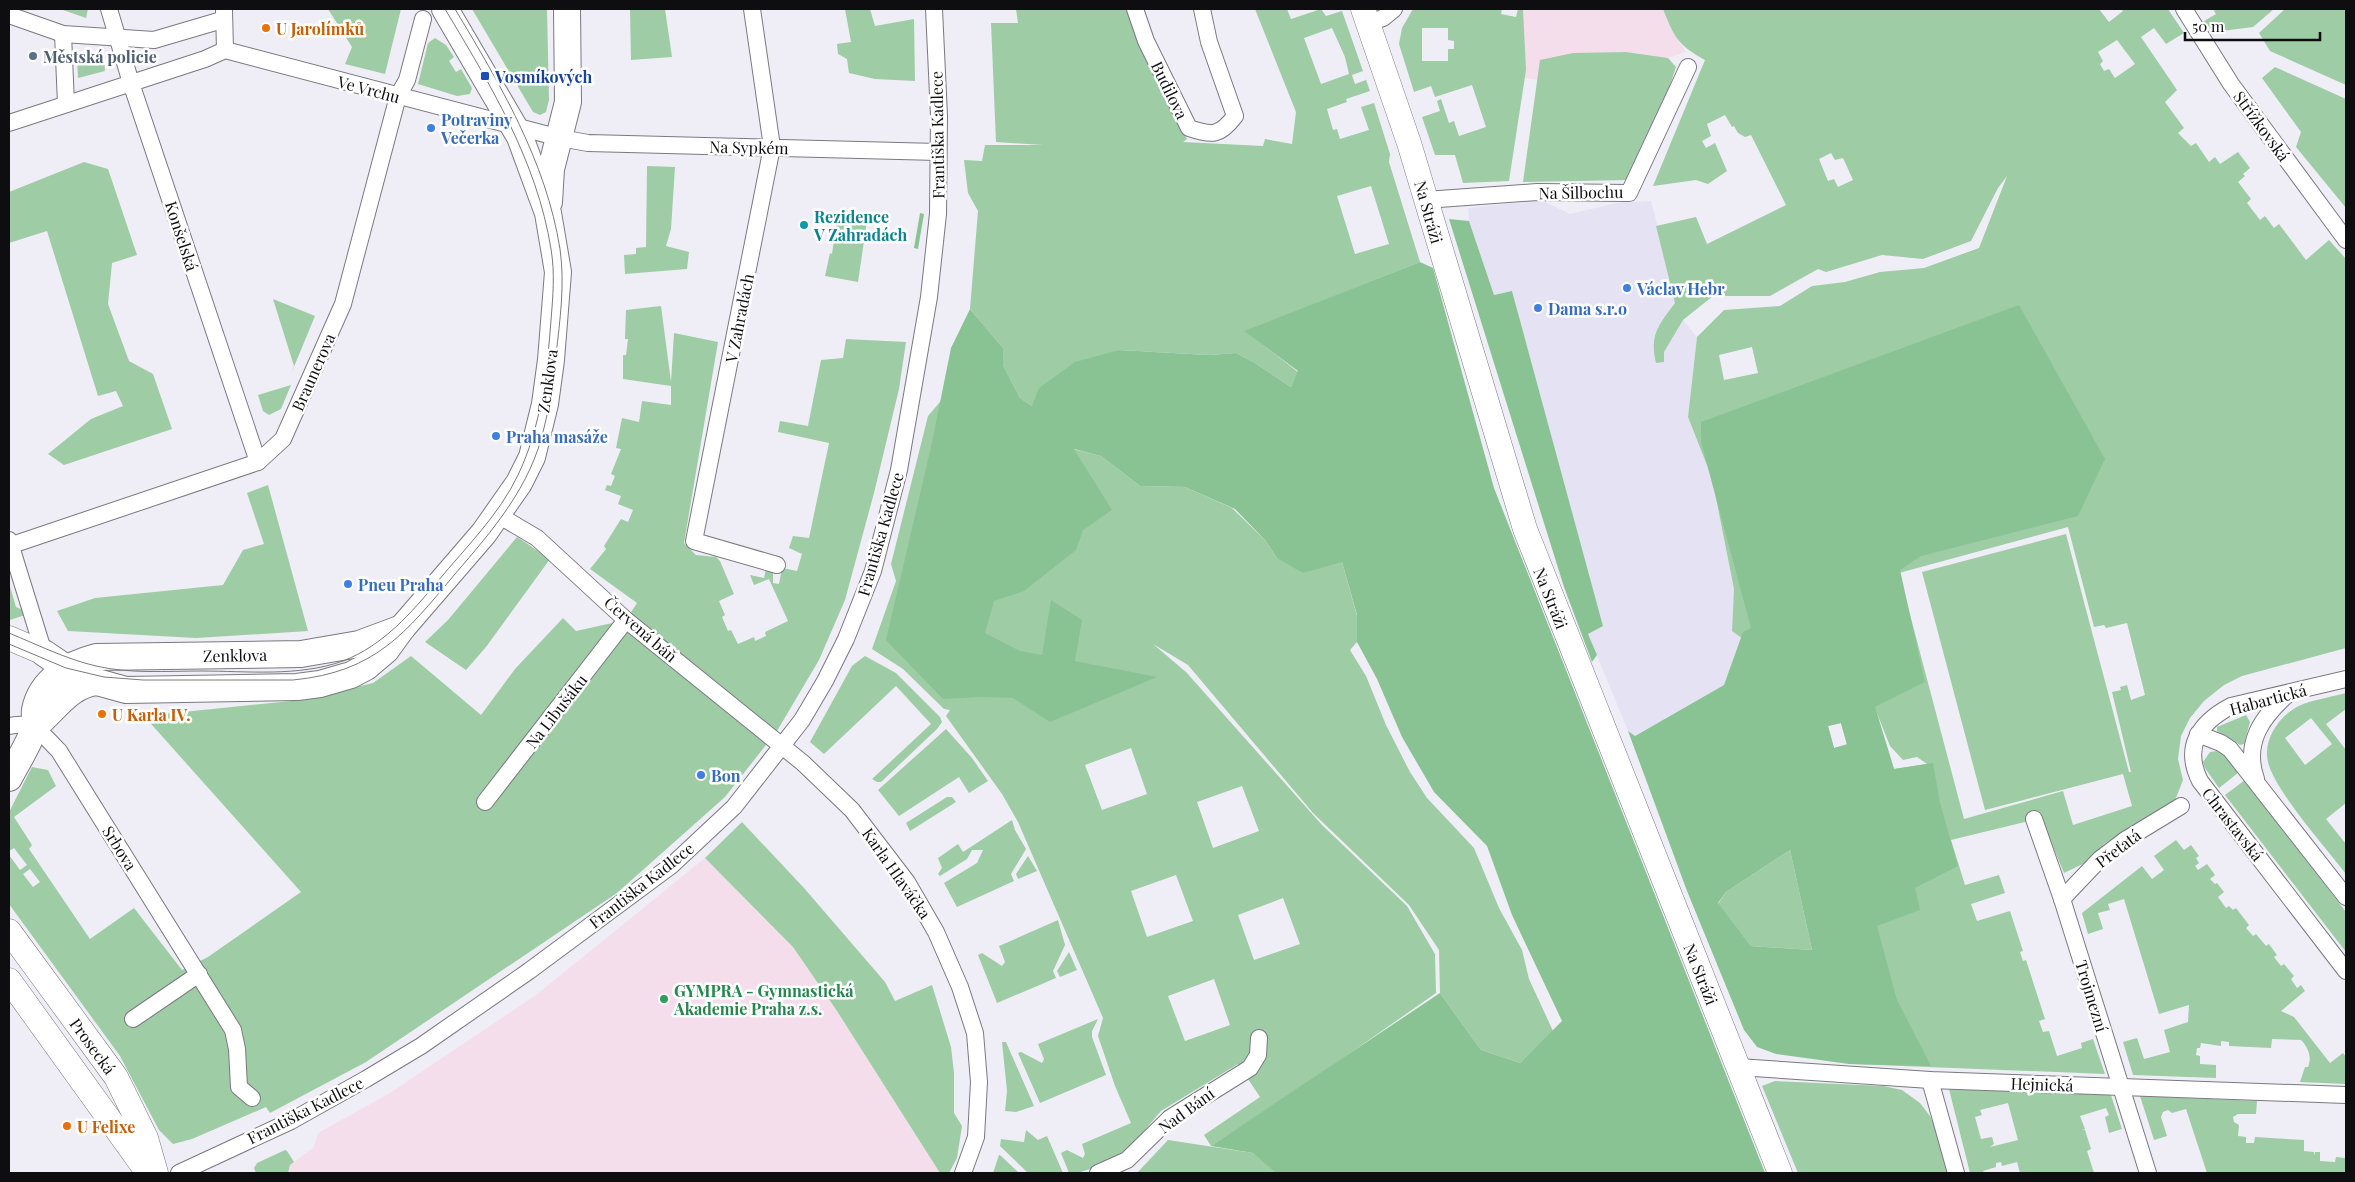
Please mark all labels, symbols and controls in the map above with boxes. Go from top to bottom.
scale bar [2185,10,2320,42]
text: 50 m [2192,16,2225,36]
place label: U Jarolímků [276,18,365,39]
marker: U Jarolímků [260,22,272,34]
place label: Městská policie [43,46,157,67]
marker: Městská policie [27,50,39,62]
street label: Budilova [1147,58,1193,122]
place label: Vosmíkových [494,66,593,87]
street label: Ve Vrchu [335,70,402,107]
marker: Vosmíkových [479,70,491,82]
street label: Františka Kadlece [925,71,949,199]
street label: Střížkovská [2229,87,2295,165]
place label: Potraviny Večerka [440,109,513,148]
marker: Potraviny Večerka [425,122,437,134]
street label: Na Sypkém [709,136,789,158]
street label: Na Stráži [1410,178,1448,246]
street label: Na Šilbochu [1538,181,1624,203]
street label: Konšelská [161,198,203,274]
place label: Rezidence V Zahradách [813,206,907,245]
marker: Rezidence V Zahradách [798,219,810,231]
street label: V Zahradách [720,271,758,365]
place label: Václav Hebr [1636,278,1725,299]
marker: Václav Hebr [1621,282,1633,294]
place label: Dama s.r.o [1548,298,1627,319]
marker: Dama s.r.o [1532,302,1544,314]
street label: Braunerova [287,330,339,414]
street label: Zenklova [532,348,562,414]
place label: Praha masáže [506,426,608,447]
marker: Praha masáže [490,430,502,442]
street label: Františka Kadlece [852,470,908,598]
street label: Na Stráži [1529,564,1573,632]
place label: Pneu Praha [358,574,444,595]
marker: Pneu Praha [342,578,354,590]
street label: Červená báň [600,592,682,667]
street label: Zenklova [203,644,267,666]
street label: Na Libušáku [521,670,591,752]
street label: Habartická [2227,679,2309,719]
place label: U Karla IV. [112,704,190,725]
marker: U Karla IV. [96,708,108,720]
place label: Bon [711,765,741,786]
marker: Bon [695,769,707,781]
street label: Chrastavská [2198,783,2268,865]
street label: Srbova [98,822,142,874]
street label: Karla Hlaváčka [858,823,936,923]
street label: Přeťatá [2091,824,2145,872]
street label: Františka Kadlece [584,837,698,933]
street label: Na Stráži [1679,940,1723,1008]
street label: Trojmezní [2071,958,2113,1035]
place label: GYMPRA - Gymnastická Akademie Praha z.s. [673,980,854,1019]
marker: GYMPRA - Gymnastická Akademie Praha z.s. [658,993,670,1005]
street label: Prosecká [66,1014,120,1078]
street label: Františka Kadlece [243,1072,367,1148]
street label: Hejnická [2010,1072,2074,1096]
street label: Nad Bání [1154,1082,1218,1137]
place label: U Felixe [77,1116,135,1137]
marker: U Felixe [61,1120,73,1132]

